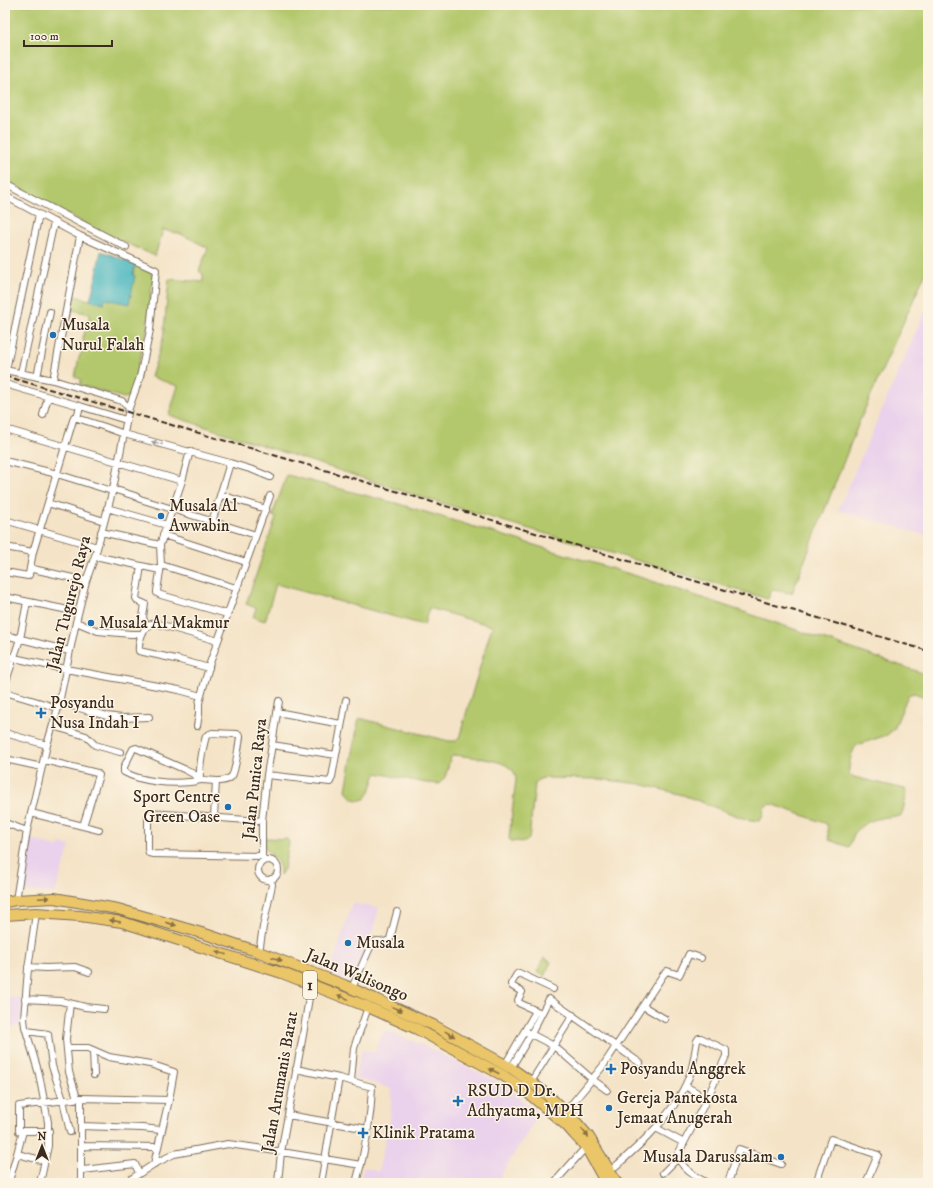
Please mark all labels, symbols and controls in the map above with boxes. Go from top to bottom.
scale bar [24,22,112,48]
text: 100 m [30,29,59,44]
place label: Musala Nurul Falah [61,314,145,356]
marker: Musala Nurul Falah [48,330,58,340]
one-way arrow [151,439,163,445]
place label: Musala Al Awwabin [169,495,237,537]
marker: Musala Al Awwabin [156,511,166,521]
street label: Jalan Tugurejo Raya [41,533,97,675]
place label: Musala Al Makmur [99,612,230,634]
marker: Musala Al Makmur [86,618,96,628]
place label: Posyandu Nusa Indah I [50,692,139,734]
marker: Posyandu Nusa Indah I [35,707,47,719]
street label: Jalan Punica Raya [237,717,272,843]
place label: Sport Centre Green Oase [133,786,220,828]
marker: Sport Centre Green Oase [223,802,233,812]
one-way arrow [38,895,50,902]
one-way arrow [109,918,121,924]
one-way arrow [165,921,177,927]
place label: Musala [356,932,405,954]
marker: Musala [343,938,353,948]
street label: Jalan Walisongo [301,943,412,1006]
one-way arrow [214,950,226,956]
one-way arrow [271,956,283,962]
road number: 1 [303,971,317,999]
one-way arrow [336,994,348,1000]
one-way arrow [391,1006,402,1012]
street label: Jalan Arumanis Barat [256,1009,303,1157]
one-way arrow [444,1031,456,1038]
place label: Posyandu Anggrek [620,1058,747,1080]
marker: Posyandu Anggrek [605,1063,617,1075]
one-way arrow [488,1068,500,1074]
place label: RSUD D Dr. Adhyatma, MPH [467,1080,584,1122]
place label: Gereja Pantekosta Jemaat Anugerah [615,1087,738,1129]
marker: RSUD D Dr. Adhyatma, MPH [452,1095,464,1107]
marker: Gereja Pantekosta Jemaat Anugerah [604,1103,614,1113]
place label: Klinik Pratama [372,1122,476,1144]
north arrow [22,1126,62,1166]
marker: Klinik Pratama [357,1127,369,1139]
one-way arrow [581,1127,589,1138]
text: N [37,1130,47,1144]
place label: Musala Darussalam [643,1146,773,1168]
marker: Musala Darussalam [776,1152,786,1162]

